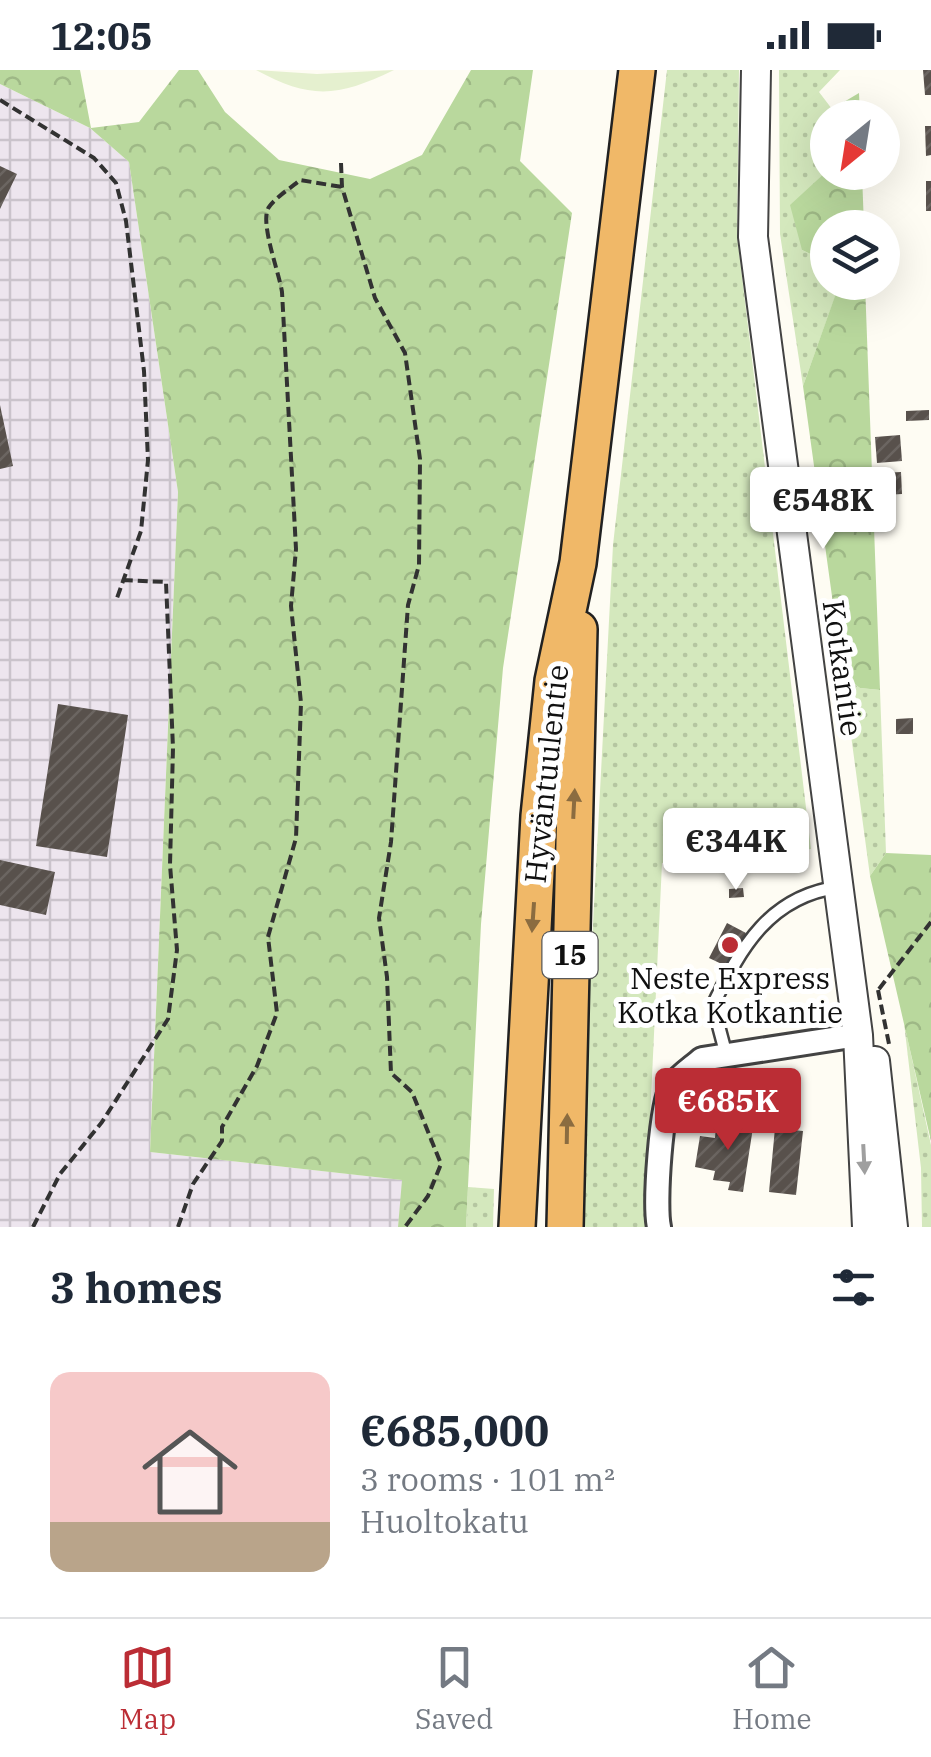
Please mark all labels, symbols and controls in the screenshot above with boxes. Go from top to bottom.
text: 12:05 [50,11,153,60]
north arrow [810,100,900,190]
map controls [810,100,900,300]
button: layers [810,210,900,300]
pin: €548K [753,467,893,552]
text: €548K [772,478,874,520]
street label: Kotkantie [815,597,872,738]
street label: Hyväntuulentie [515,663,576,885]
one-way arrow [566,788,582,820]
pin: €344K [666,808,806,893]
text: €344K [685,819,787,861]
one-way arrow [525,902,541,934]
road number: 15 [542,932,598,978]
marker: Neste Express Kotka Kotkantie [719,934,741,956]
place label: Neste Express Kotka Kotkantie [617,958,843,1031]
pin: €685K [658,1068,798,1153]
text: €685K [677,1079,779,1121]
one-way arrow [559,1112,575,1144]
one-way arrow [856,1143,872,1175]
text: 3 homes [50,1260,223,1315]
icon: filters [826,1260,881,1315]
text: €685,000 [360,1403,549,1458]
icon: home [130,1412,250,1532]
text: 3 rooms · 101 m² [360,1458,615,1500]
text: Huoltokatu [360,1500,529,1542]
tab: Map [119,1640,176,1737]
tab: Saved [415,1640,493,1737]
tab: Home [732,1640,812,1737]

